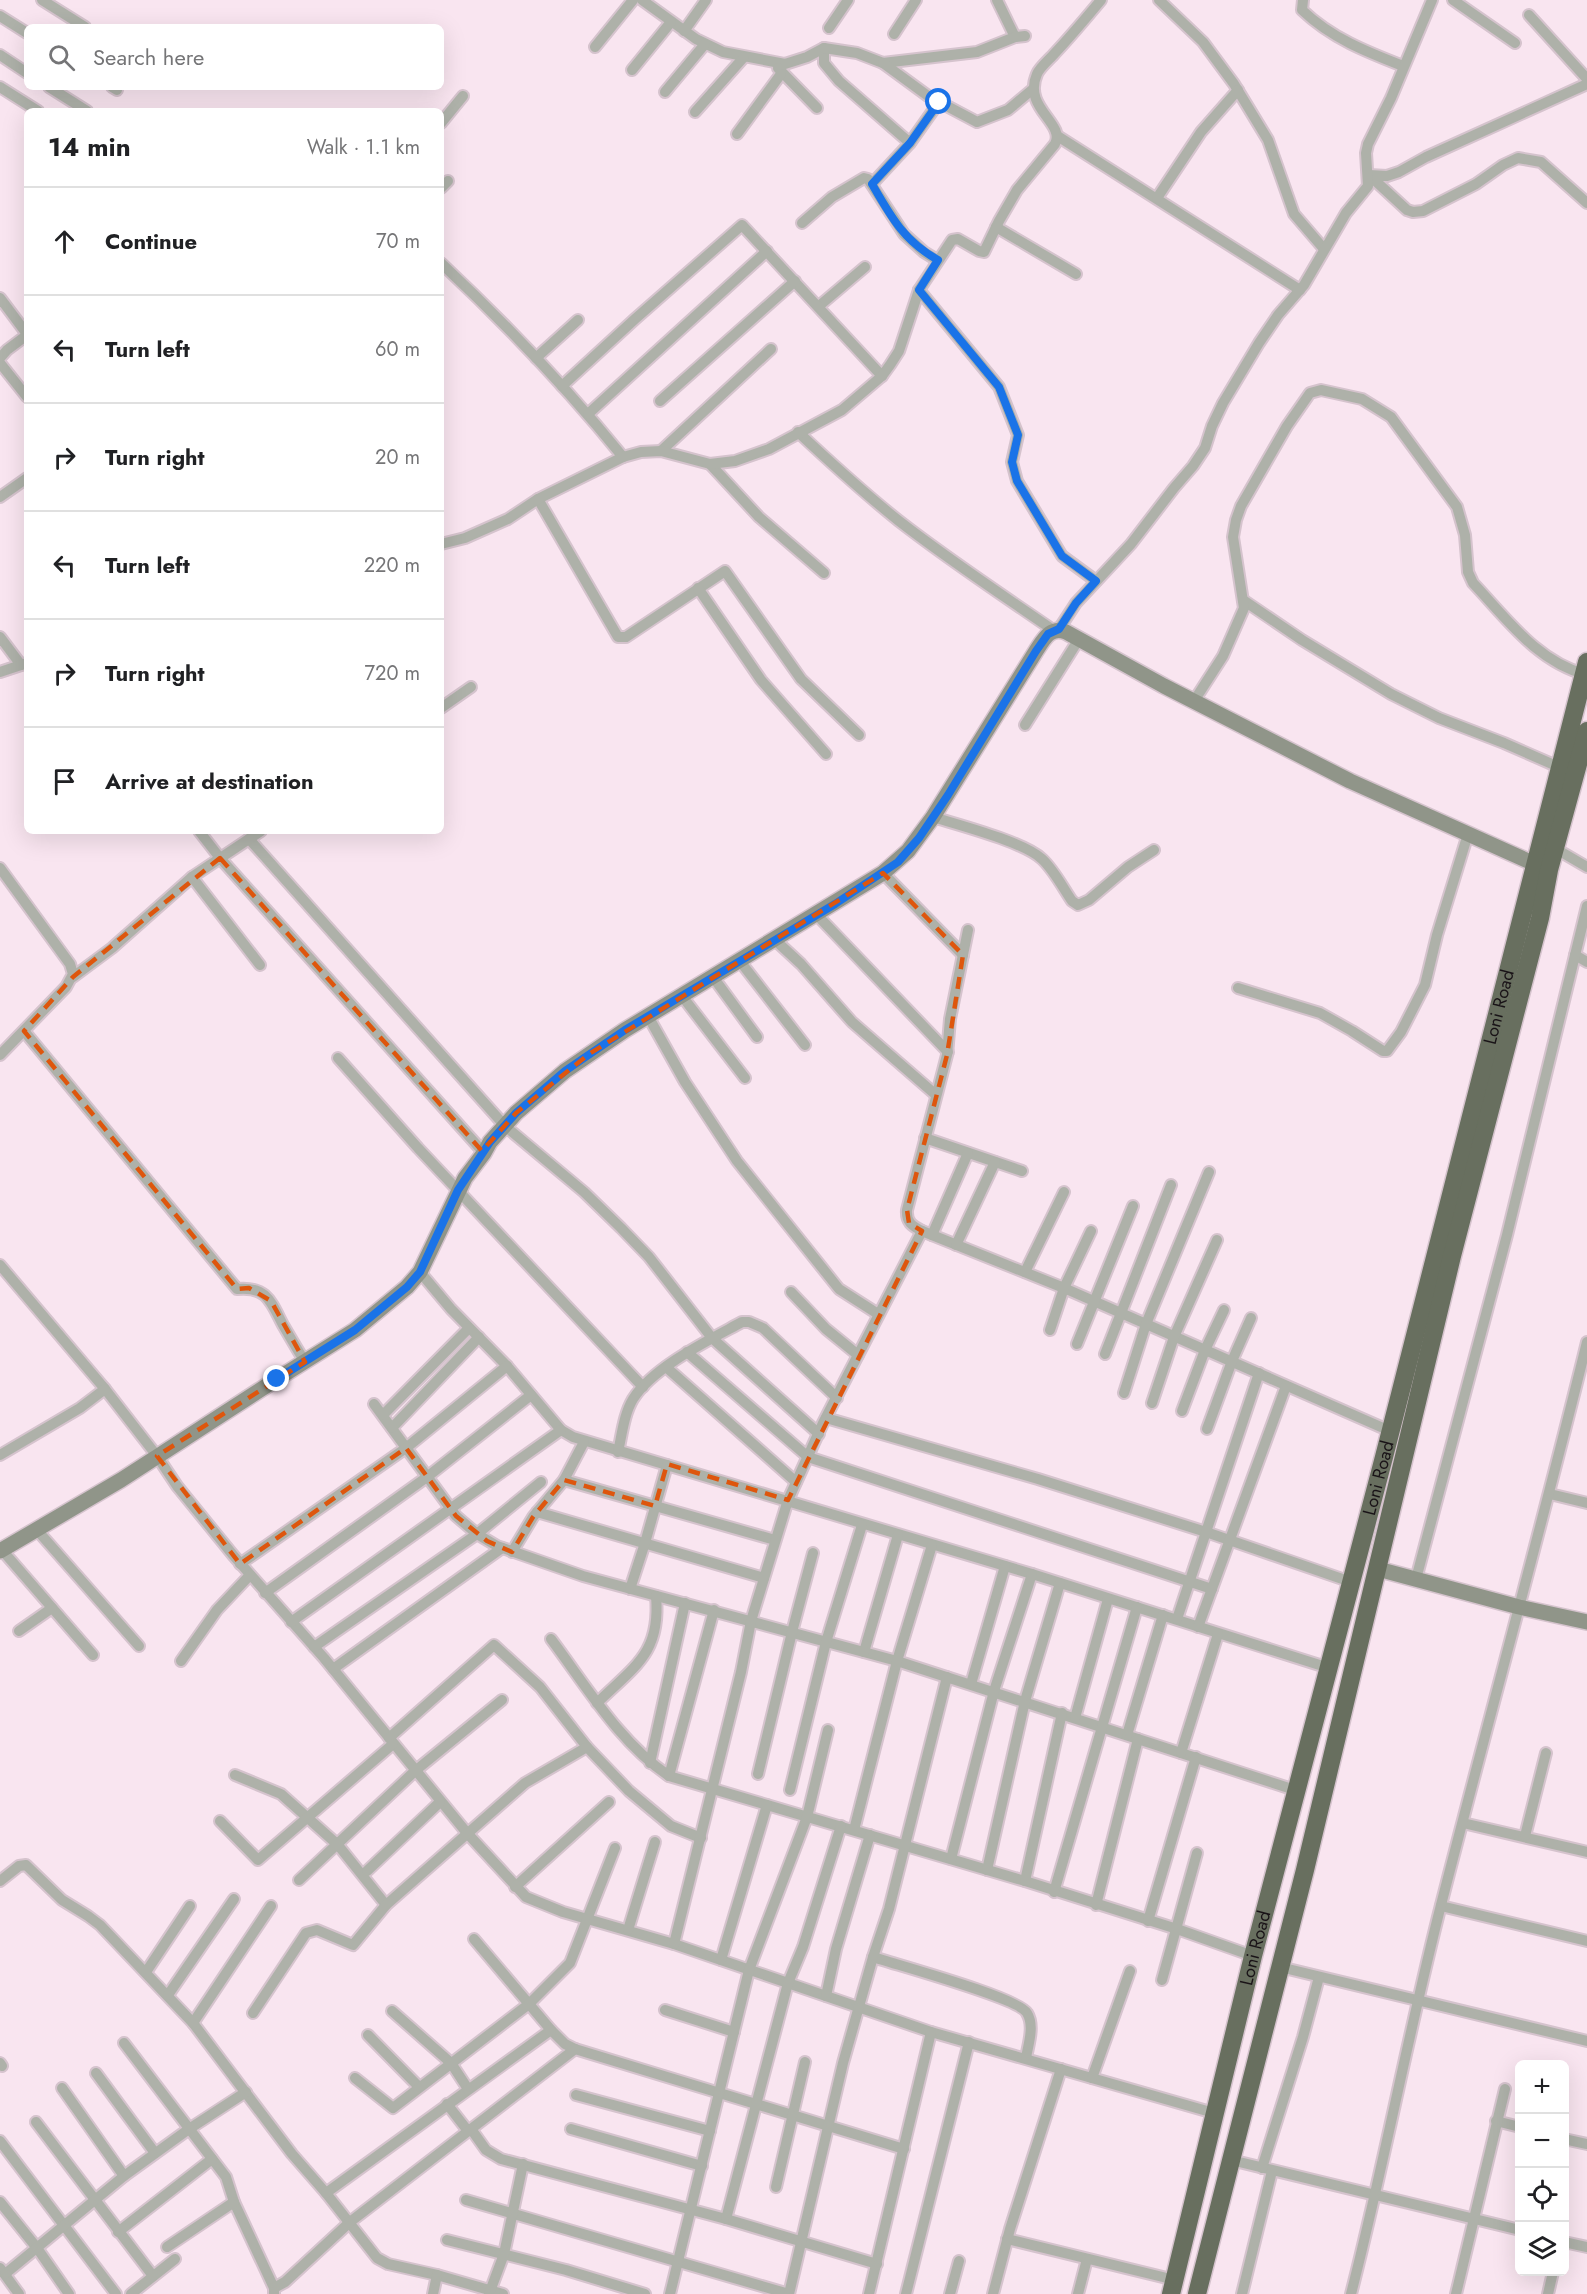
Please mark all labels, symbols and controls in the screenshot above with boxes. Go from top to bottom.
search box [24,24,444,90]
icon: search [45,41,78,74]
text: Search here [93,41,204,73]
route start [925,88,951,114]
text: 14 min [48,128,131,166]
text: Walk · 1.1 km [307,133,420,162]
icon: ahead [48,225,81,258]
text: Continue [105,225,197,257]
text: 70 m [376,227,420,256]
icon: left [48,333,81,366]
text: Turn left [105,333,190,365]
text: 60 m [375,335,420,364]
icon: right [48,441,81,474]
text: Turn right [105,441,205,473]
text: 20 m [375,443,420,472]
icon: left [48,549,81,582]
text: Turn left [105,549,190,581]
text: 220 m [364,551,420,580]
icon: right [48,657,81,690]
text: Turn right [105,657,205,689]
text: 720 m [365,659,420,688]
icon: arrive [48,765,81,798]
text: Arrive at destination [105,765,314,797]
street label: Loni Road [1477,967,1521,1047]
route end [263,1365,289,1391]
street label: Loni Road [1356,1438,1401,1518]
street label: Loni Road [1233,1908,1277,1988]
map controls [1515,2060,1569,2276]
button: + [1515,2060,1569,2114]
button: − [1515,2114,1569,2168]
button: locate [1515,2168,1569,2222]
button: layers [1515,2222,1569,2276]

